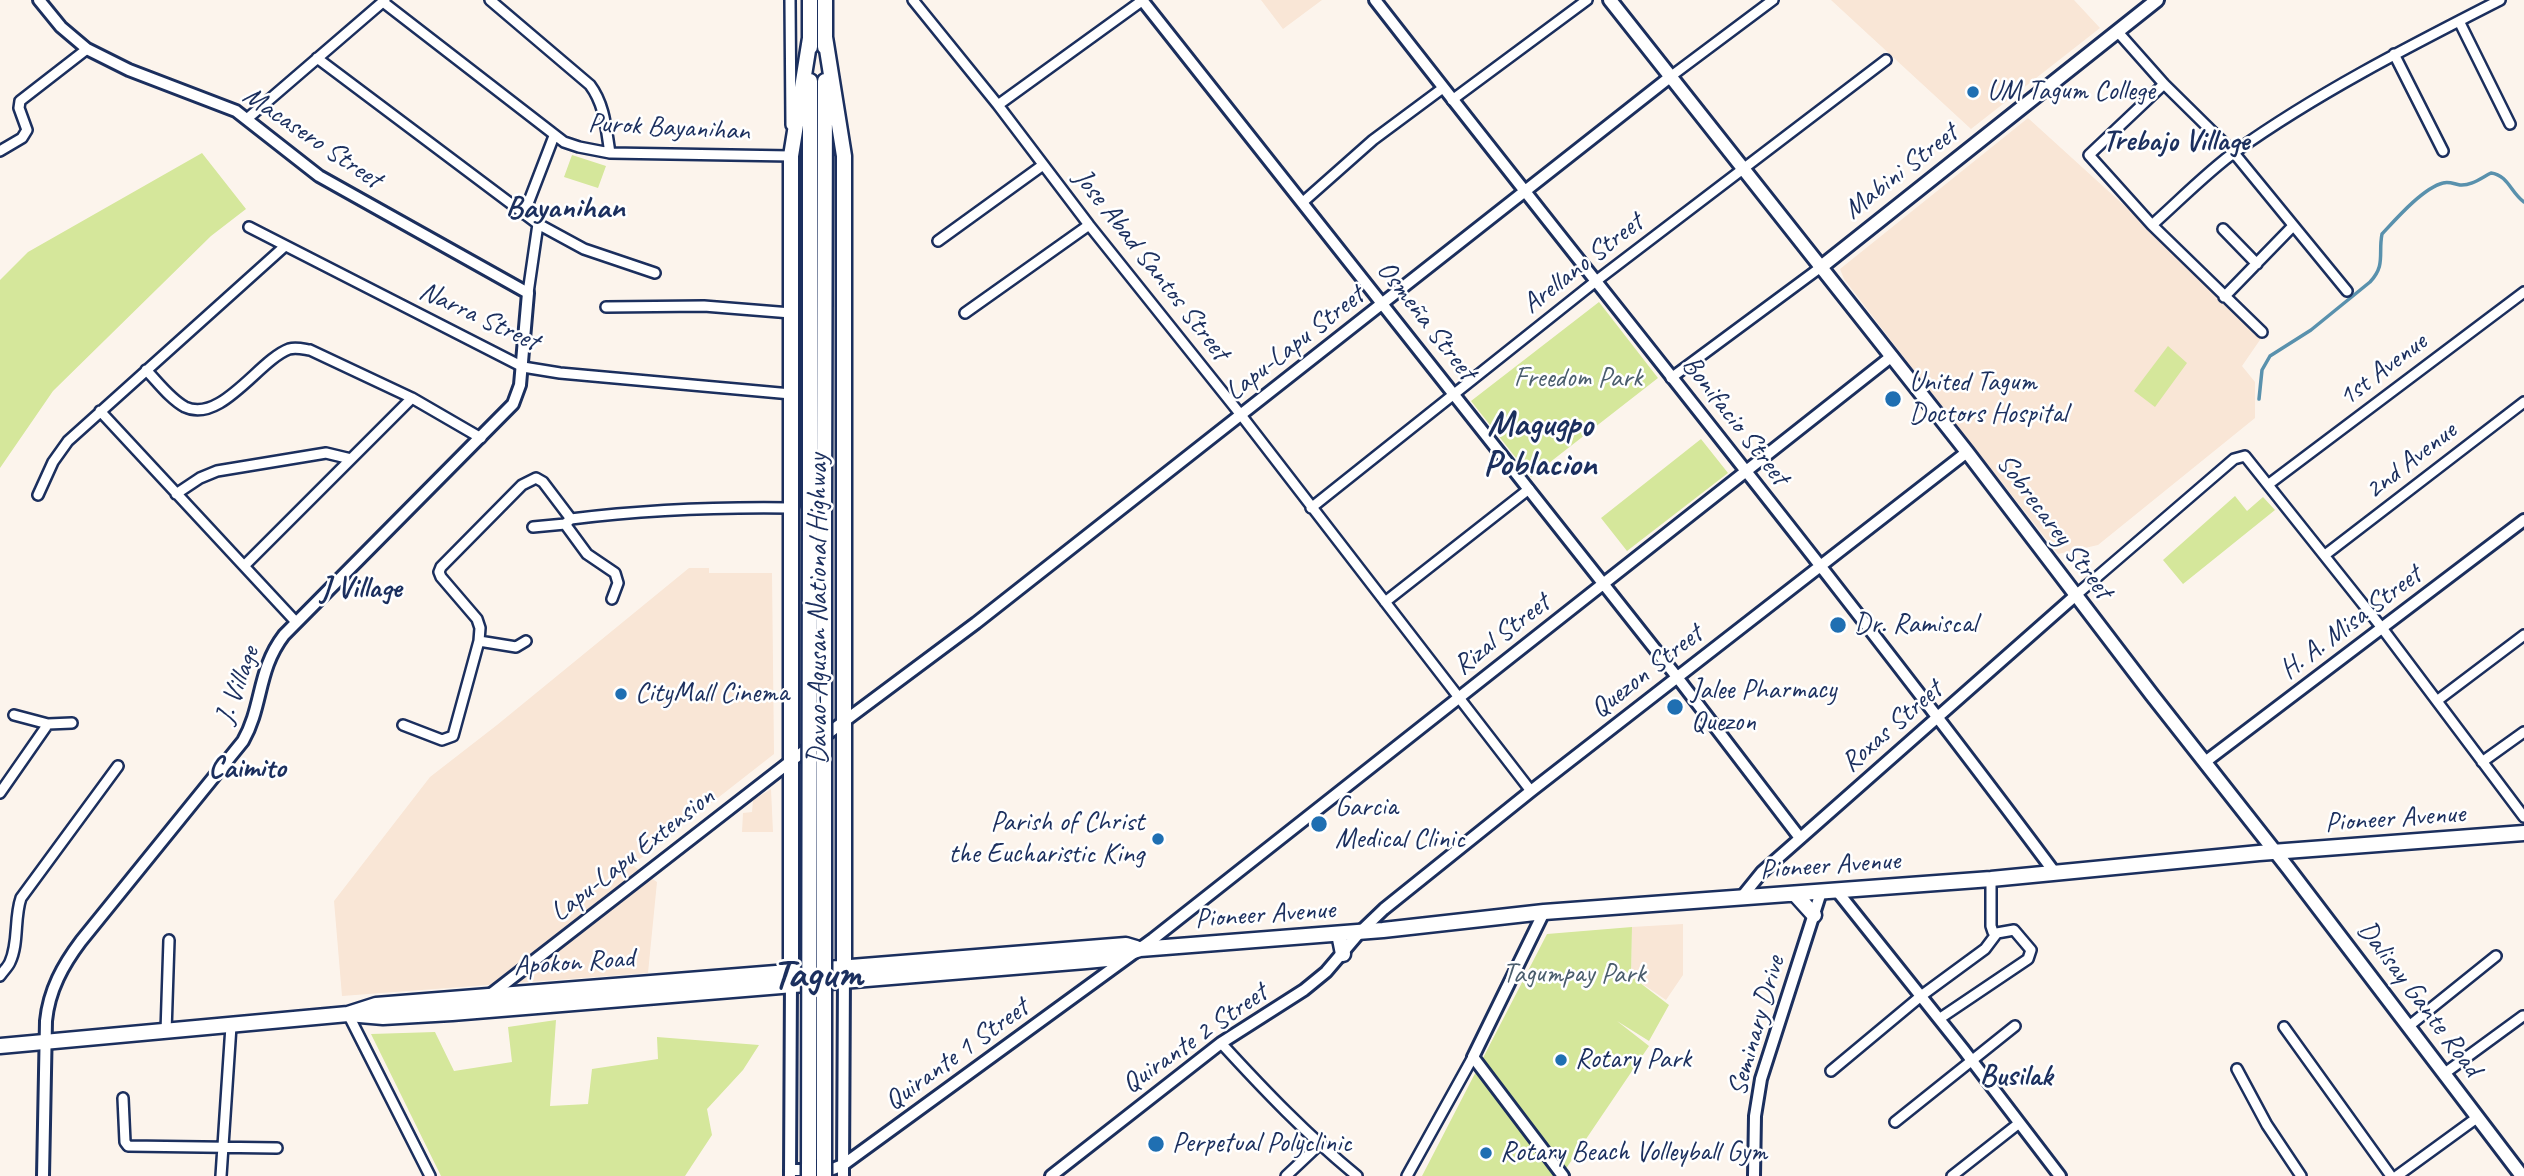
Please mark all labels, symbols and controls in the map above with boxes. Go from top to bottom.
place label: UM Tagum College [1987,75,2155,109]
street label: Macasero Street [236,79,388,197]
marker: UM Tagum College [1965,84,1981,100]
street label: Purok Bayanihan [587,107,751,149]
street label: Mabini Street [1837,117,1965,227]
district label: Trebajo Village [2103,124,2249,160]
street label: Jose Abad Santos Street [1066,162,1236,368]
district label: Bayanihan [505,190,625,228]
street label: Arellano Street [1516,206,1650,322]
street label: Osmeña Street [1369,254,1483,388]
street label: Narra Street [414,275,544,359]
street label: Lapu-Lapu Street [1219,279,1371,409]
street label: 1st Avenue [2332,326,2434,414]
street label: Bonifacio Street [1674,349,1796,493]
park label: Freedom Park [1514,362,1642,396]
place label: United Tagum Doctors Hospital [1909,366,2067,432]
marker: United Tagum Doctors Hospital [1883,389,1903,409]
district label: Magugpo Poblacion [1483,405,1597,487]
street label: 2nd Avenue [2358,415,2464,507]
street label: Sobrecarey Street [1989,448,2119,606]
street label: Davao-Agusan National Highway [802,454,836,764]
street label: H. A. Misa Street [2274,559,2428,687]
district label: J Village [320,571,402,607]
street label: Rizal Street [1447,587,1557,683]
place label: Dr. Ramiscal [1854,608,1977,642]
marker: Dr. Ramiscal [1828,615,1848,635]
street label: Quezon Street [1584,618,1710,726]
street label: J. Village [209,642,267,728]
place label: Jalee Pharmacy Quezon [1691,674,1836,740]
street label: Roxas Street [1835,674,1949,780]
place label: CityMall Cinema [635,677,789,711]
marker: CityMall Cinema [613,686,629,702]
marker: Jalee Pharmacy Quezon [1665,697,1685,717]
district label: Caimito [208,751,286,787]
street label: Lapu-Lapu Extension [544,780,722,930]
place label: Garcia Medical Clinic [1335,791,1465,857]
street label: Pioneer Avenue [2324,797,2466,841]
place label: Parish of Christ the Eucharistic King [949,806,1144,872]
marker: Garcia Medical Clinic [1309,814,1329,834]
marker: Parish of Christ the Eucharistic King [1150,831,1166,847]
street label: Pioneer Avenue [1759,844,1901,888]
street label: Pioneer Avenue [1194,893,1336,937]
street label: Dalisay Gante Road [2350,915,2488,1083]
street label: Apokon Road [513,942,635,984]
district label: Tagum [772,951,862,1001]
street label: Seminary Drive [1721,952,1793,1100]
park label: Tagumpay Park [1503,958,1645,992]
street label: Quirante 2 Street [1116,977,1274,1101]
street label: Quirante 1 Street [879,992,1035,1118]
place label: Rotary Park [1575,1043,1691,1077]
marker: Rotary Park [1553,1052,1569,1068]
district label: Busilak [1980,1059,2052,1095]
place label: Perpetual Polyclinic [1172,1127,1352,1161]
marker: Perpetual Polyclinic [1146,1134,1166,1154]
place label: Rotary Beach Volleyball Gym [1500,1136,1767,1170]
marker: Rotary Beach Volleyball Gym [1478,1145,1494,1161]

